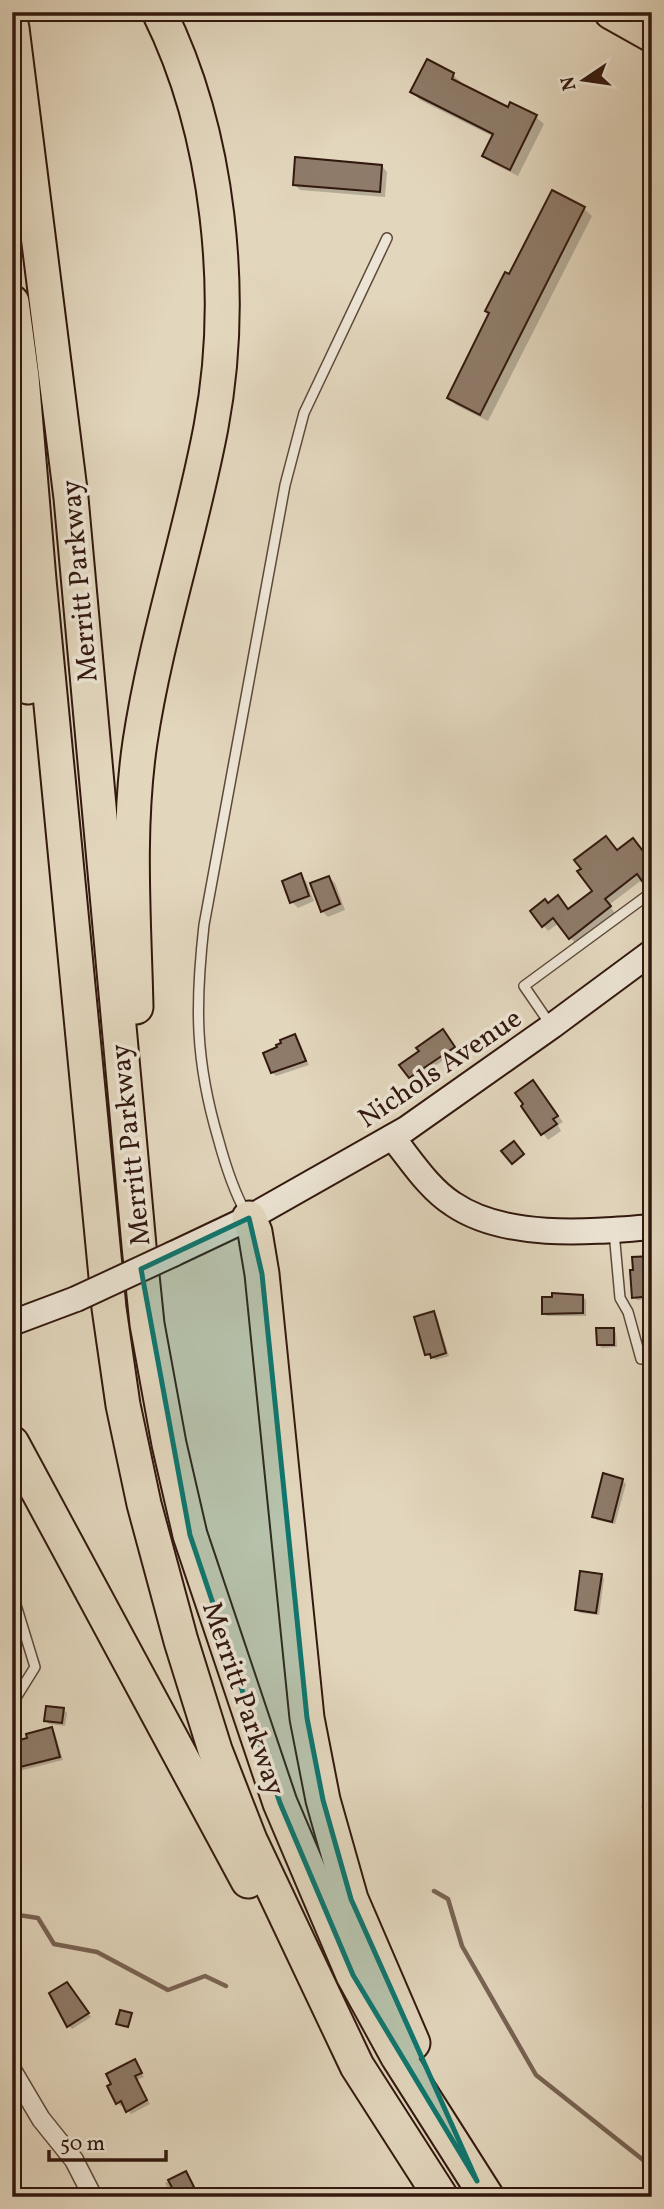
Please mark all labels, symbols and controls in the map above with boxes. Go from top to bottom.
north arrow [548,46,618,116]
text: N [555,74,584,93]
street label: Merritt Parkway [52,478,109,683]
street label: Nichols Avenue [351,1000,530,1138]
street label: Merritt Parkway [101,1042,161,1248]
street label: Merritt Parkway [191,1597,294,1801]
scale bar [49,2118,166,2162]
text: 50 m [60,2130,105,2159]

